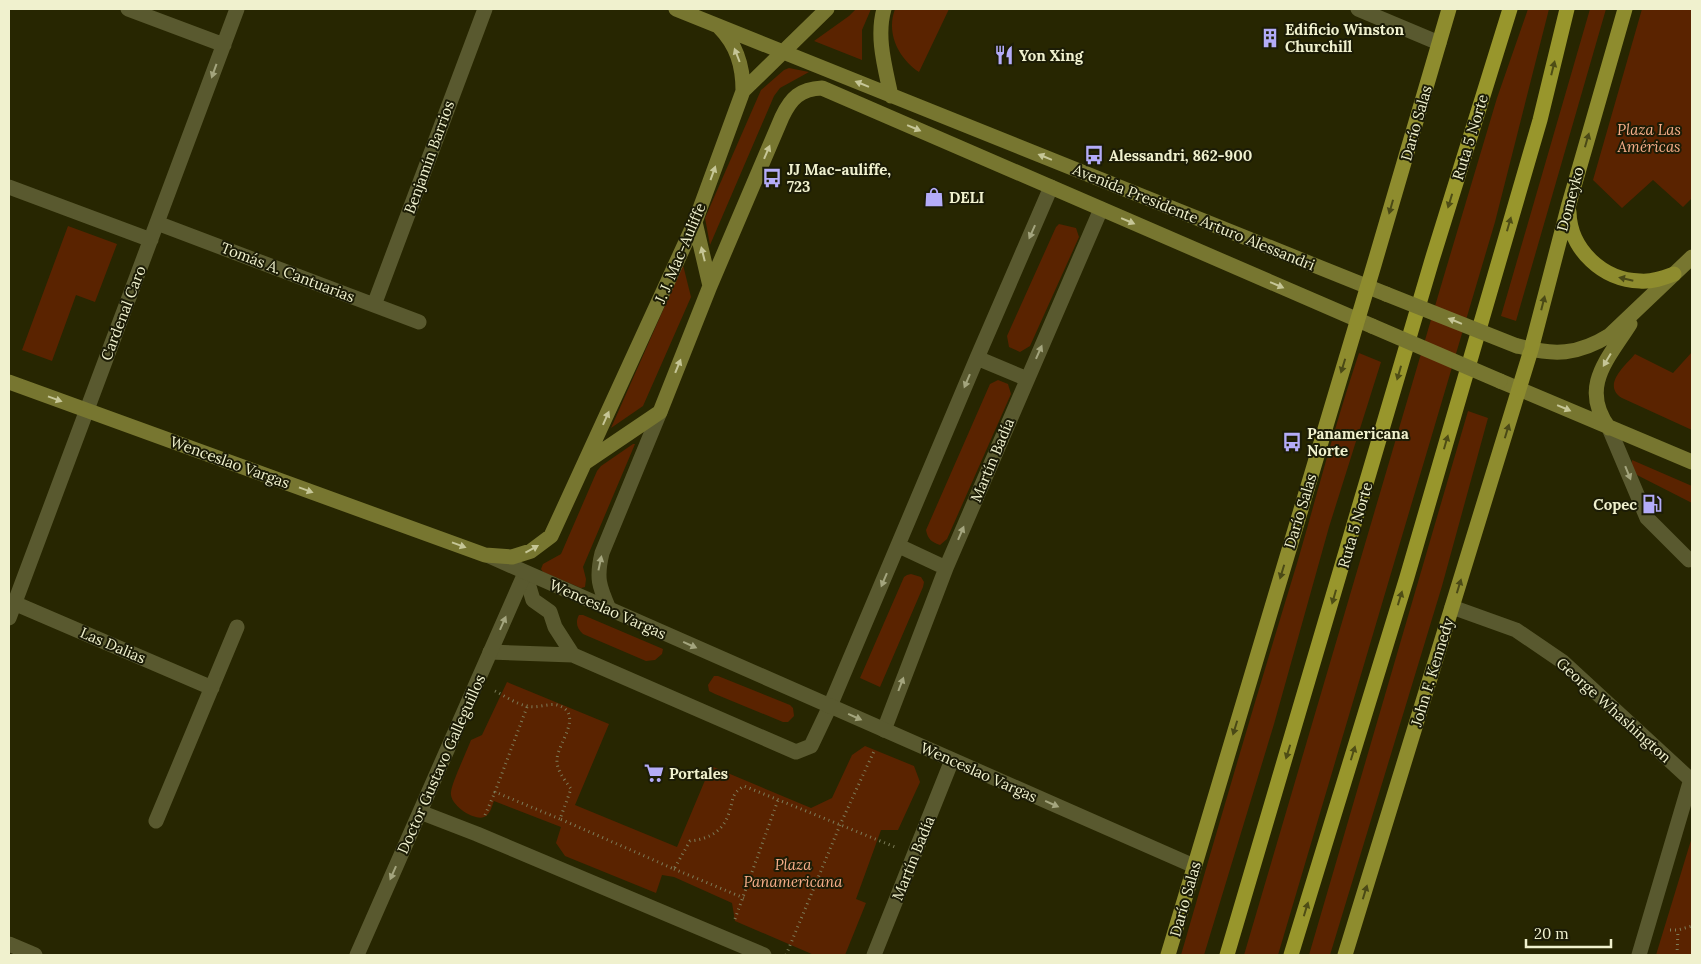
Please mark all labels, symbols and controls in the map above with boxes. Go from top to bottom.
place label: Edificio Winston Churchill [1285,20,1405,56]
building icon: Edificio Winston Churchill [1259,27,1281,49]
restaurant icon: Yon Xing [993,44,1015,66]
place label: Yon Xing [1019,46,1084,65]
one-way arrow [733,47,741,62]
one-way arrow [1549,60,1557,75]
one-way arrow [210,64,218,79]
one-way arrow [854,80,869,88]
street label: Darío Salas [1396,83,1436,163]
street label: Ruta 5 Norte [1448,92,1492,182]
street label: Benjamín Barrios [400,98,458,216]
park label: Plaza Las Américas [1616,120,1681,156]
one-way arrow [907,125,921,133]
one-way arrow [1583,133,1591,148]
bus stop icon: Alessandri, 862-900 [1083,144,1105,166]
one-way arrow [764,145,772,159]
place label: Alessandri, 862-900 [1109,146,1252,165]
one-way arrow [1037,153,1052,161]
street label: Avenida Presidente Arturo Alessandri [1069,159,1318,274]
place label: JJ Mac-auliffe, 723 [787,160,891,196]
street label: Domeyko [1552,164,1588,233]
one-way arrow [709,165,717,180]
bus stop icon: JJ Mac-auliffe, 723 [761,167,783,189]
shop icon: DELI [923,186,945,208]
place label: DELI [949,188,985,207]
one-way arrow [1446,194,1454,209]
one-way arrow [1387,199,1395,214]
street label: J. J. Mac-Auliffe [650,200,710,307]
one-way arrow [1121,217,1135,225]
one-way arrow [1506,217,1514,232]
one-way arrow [1027,225,1035,239]
street label: Tomás A. Cantuarias [218,238,358,306]
one-way arrow [699,247,707,262]
street label: Cardenal Caro [96,263,150,363]
one-way arrow [1619,275,1634,283]
one-way arrow [1270,282,1284,290]
one-way arrow [1539,295,1547,310]
one-way arrow [1448,317,1462,325]
one-way arrow [1035,345,1043,359]
one-way arrow [1602,353,1611,366]
one-way arrow [674,358,682,373]
one-way arrow [1339,359,1347,374]
one-way arrow [1395,366,1403,381]
one-way arrow [963,374,971,388]
one-way arrow [47,396,62,403]
one-way arrow [1557,405,1571,413]
one-way arrow [602,411,610,425]
street label: Martín Badía [966,415,1018,505]
one-way arrow [1503,423,1511,438]
place label: Panamericana Norte [1307,424,1409,460]
bus stop icon: Panamericana Norte [1281,431,1303,453]
street label: Wenceslao Vargas [168,432,292,492]
one-way arrow [1442,434,1450,449]
one-way arrow [1624,466,1632,480]
street label: Darío Salas [1280,471,1320,551]
street label: Ruta 5 Norte [1334,480,1376,570]
one-way arrow [299,486,314,494]
fuel station icon: Copec [1641,493,1663,515]
place label: Copec [1593,495,1637,514]
one-way arrow [957,525,965,540]
one-way arrow [452,541,467,549]
one-way arrow [525,544,539,553]
one-way arrow [596,555,604,570]
one-way arrow [1277,565,1285,580]
one-way arrow [880,573,888,587]
street label: Wenceslao Vargas [547,575,669,643]
one-way arrow [1455,578,1463,593]
one-way arrow [1329,589,1337,604]
one-way arrow [1397,590,1405,605]
street label: John F. Kennedy [1406,615,1458,730]
one-way arrow [499,616,507,630]
street label: Las Dalias [77,623,149,667]
one-way arrow [683,641,697,649]
street label: George Whashington [1553,653,1675,767]
street label: Doctor Gustavo Galleguillos [393,671,489,857]
one-way arrow [898,677,905,692]
one-way arrow [848,714,862,722]
one-way arrow [1231,721,1239,736]
street label: Wenceslao Vargas [918,738,1040,806]
one-way arrow [1283,745,1291,760]
one-way arrow [1349,745,1357,760]
supermarket icon: Portales [643,762,665,784]
place label: Portales [669,764,728,783]
one-way arrow [1045,800,1059,808]
street label: Martín Badía [887,813,939,903]
park label: Plaza Panamericana [743,855,843,891]
street label: Darío Salas [1165,859,1205,939]
one-way arrow [389,866,397,880]
one-way arrow [1361,884,1369,899]
one-way arrow [1302,901,1310,916]
scale bar [1526,916,1611,948]
text: 20 m [1534,924,1569,943]

